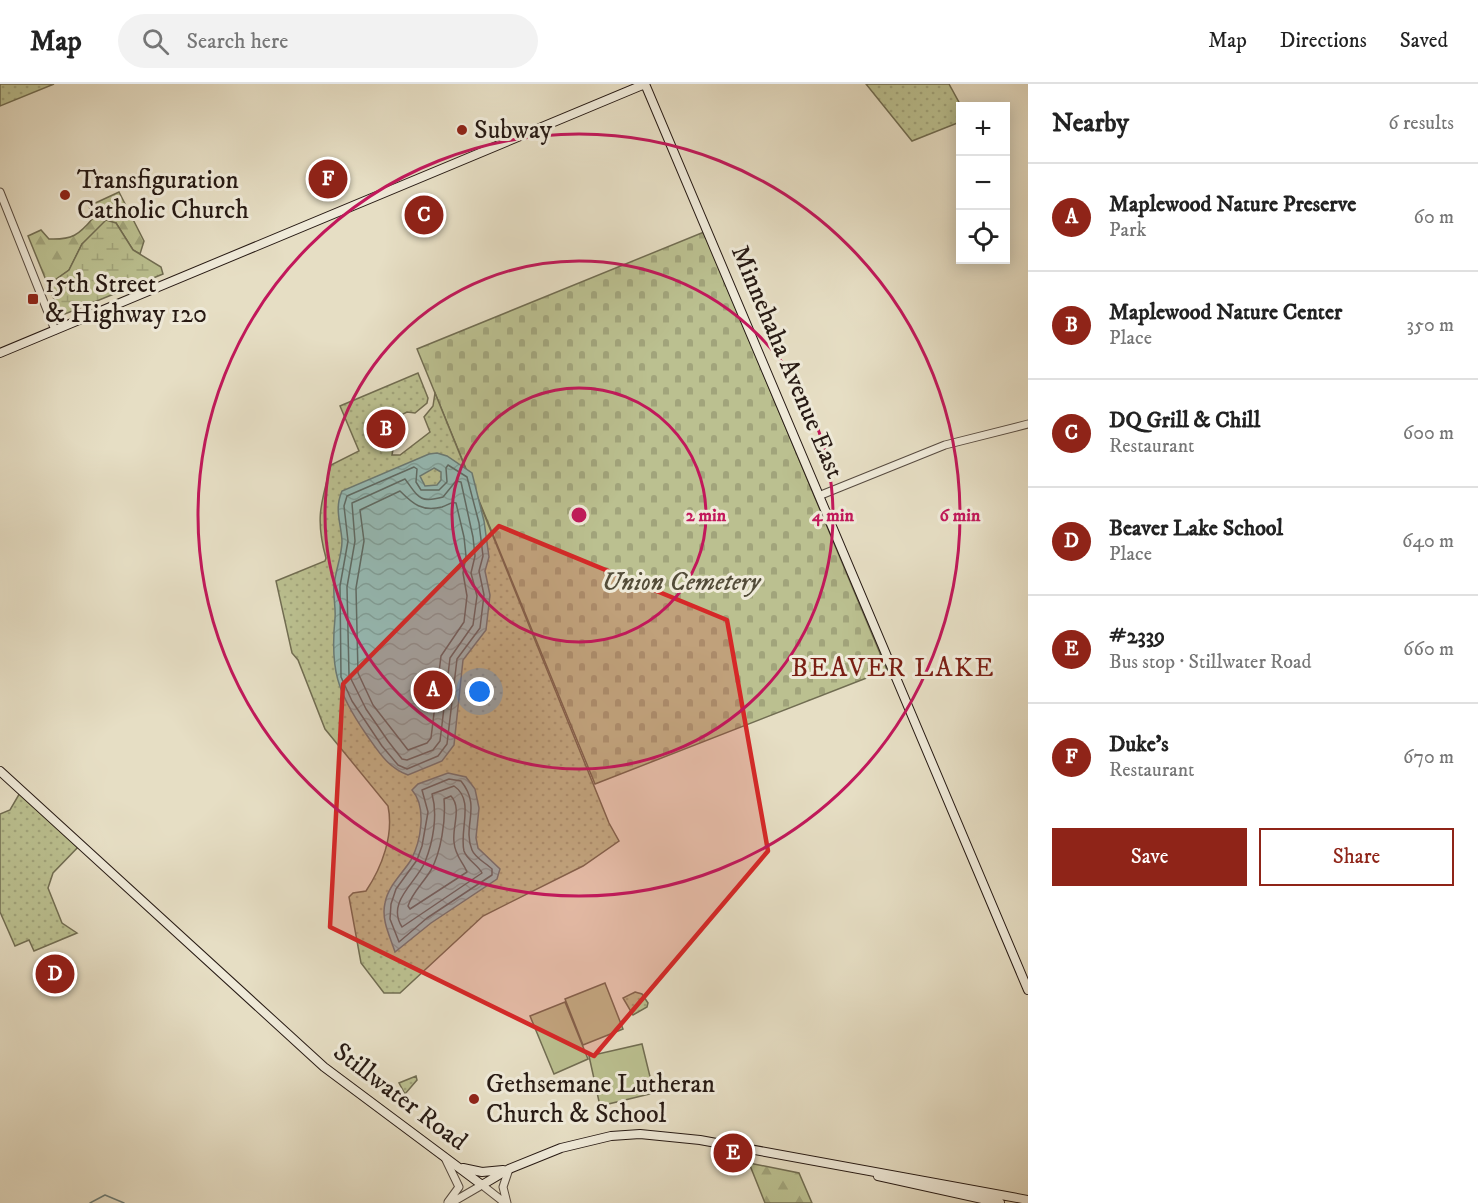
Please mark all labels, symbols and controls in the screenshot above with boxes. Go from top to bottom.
search box [118,14,538,68]
text: Map [30,24,82,59]
icon: search [139,25,172,58]
text: Search here [187,28,288,55]
text: Map [1208,28,1247,54]
text: Directions [1280,28,1367,54]
text: Saved [1400,28,1448,54]
map controls [956,102,1010,264]
button: + [956,102,1010,156]
text: Nearby [1052,107,1129,140]
text: 6 results [1388,111,1454,136]
place label: Subway [474,114,553,147]
marker: Subway [455,123,469,137]
pin: F [308,156,348,202]
button: − [956,156,1010,210]
place label: Transfiguration Catholic Church [77,164,249,227]
marker: Transfiguration Catholic Church [58,188,72,202]
text: Maplewood Nature Preserve [1109,191,1356,218]
pin: C [404,192,444,238]
text: A [1065,205,1078,230]
text: 60 m [1414,205,1454,230]
button: locate [956,210,1010,264]
text: Park [1109,218,1146,243]
street label: Minnehaha Avenue East [723,240,851,484]
place label: 15th Street & Highway 120 [45,268,207,331]
marker: 15th Street & Highway 120 [26,292,40,306]
text: Maplewood Nature Center [1109,299,1342,326]
text: B [1065,313,1078,338]
text: 350 m [1407,313,1454,338]
text: Place [1109,326,1152,351]
pin: B [366,406,406,452]
text: DQ Grill & Chill [1109,407,1260,434]
text: C [1065,421,1078,446]
text: 600 m [1403,421,1454,446]
text: Restaurant [1109,434,1194,459]
centre of rings [569,505,589,525]
text: 2 min [686,505,727,527]
text: 4 min [811,505,854,527]
text: 6 min [940,505,981,527]
text: Beaver Lake School [1109,515,1283,542]
text: D [1064,529,1079,554]
text: 640 m [1402,529,1454,554]
text: Place [1109,542,1152,567]
park label: Union Cemetery [602,566,762,599]
text: #2339 [1109,623,1165,650]
text: E [1064,637,1079,662]
text: 660 m [1403,637,1454,662]
text: Bus stop · Stillwater Road [1109,650,1312,675]
district label: BEAVER LAKE [791,651,995,685]
pin: A [414,668,452,712]
your location [465,677,494,706]
text: Duke's [1109,731,1169,758]
text: F [1065,745,1078,770]
text: 670 m [1403,745,1454,770]
text: Restaurant [1109,758,1194,783]
button: Save [1052,828,1247,886]
button: Share [1259,828,1454,886]
pin: D [36,952,74,996]
street label: Stillwater Road [326,1036,474,1158]
place label: Gethsemane Lutheran Church & School [486,1068,715,1131]
marker: Gethsemane Lutheran Church & School [467,1092,481,1106]
pin: E [714,1130,752,1176]

